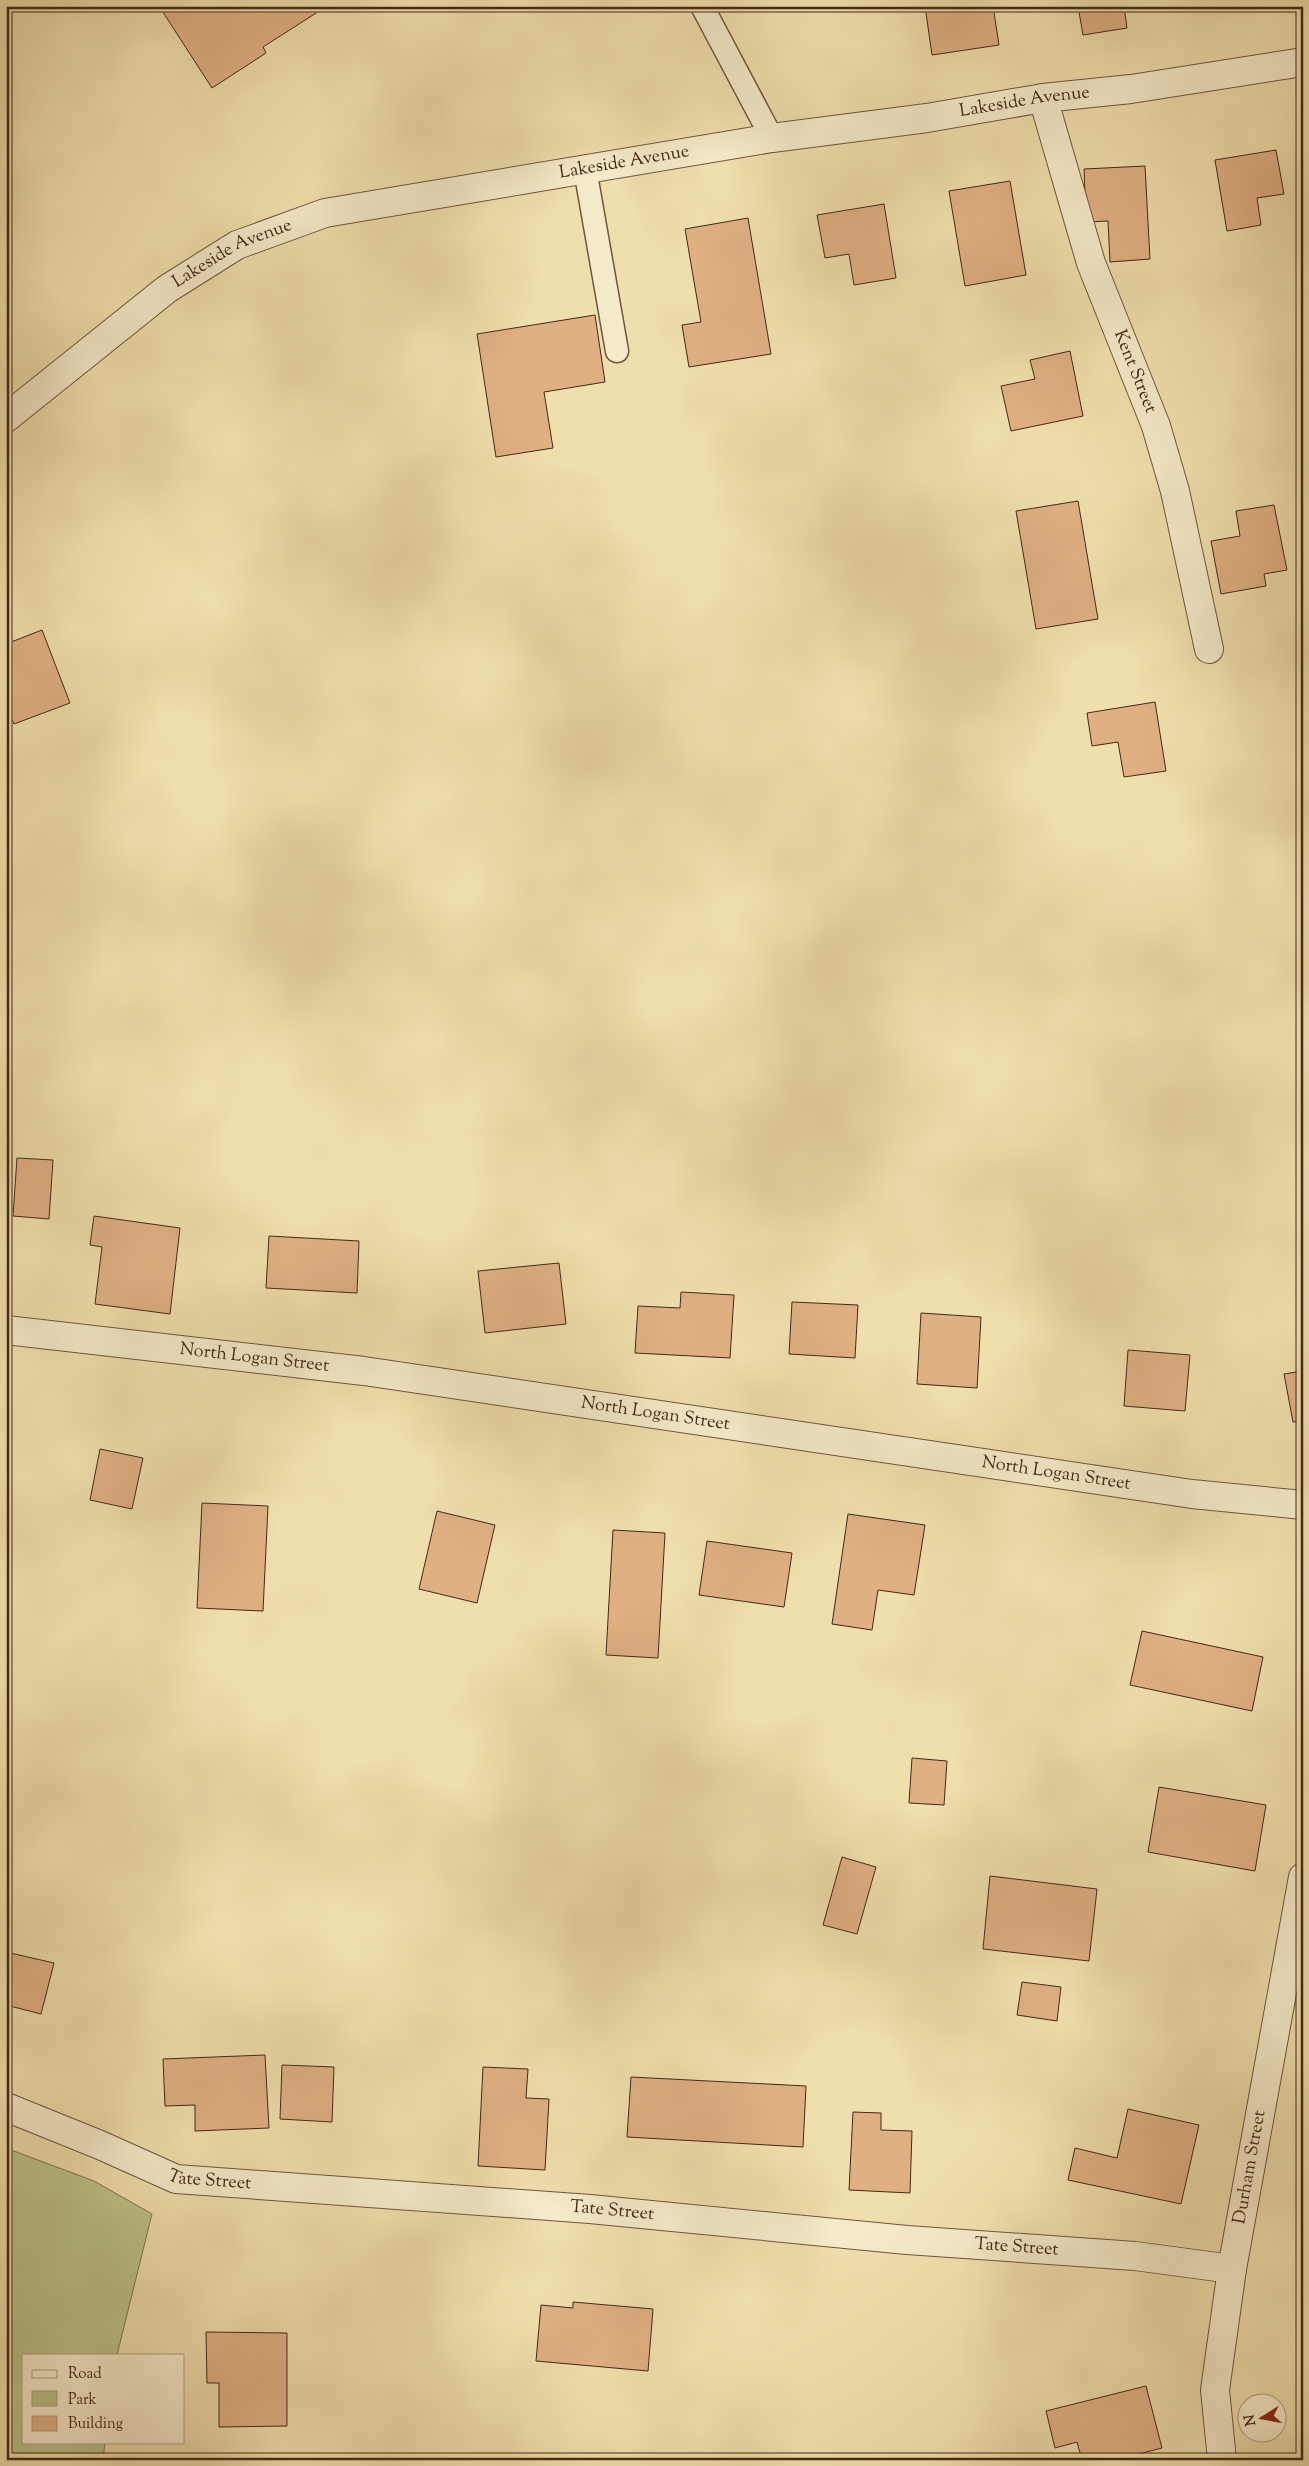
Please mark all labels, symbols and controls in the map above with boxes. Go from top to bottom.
street label: Lakeside Avenue [957,80,1091,125]
street label: Lakeside Avenue [557,139,691,187]
street label: Lakeside Avenue [168,213,296,295]
street label: Kent Street [1106,326,1163,417]
street label: North Logan Street [178,1337,330,1380]
street label: North Logan Street [579,1390,732,1438]
street label: North Logan Street [980,1450,1132,1498]
street label: Durham Street [1227,2108,1274,2226]
street label: Tate Street [163,2164,252,2197]
street label: Tate Street [569,2195,655,2228]
street label: Tate Street [974,2232,1059,2264]
legend [22,2354,185,2444]
text: Road [68,2364,102,2385]
text: Park [68,2390,97,2411]
north arrow [1236,2394,1286,2444]
text: N [1240,2413,1262,2427]
text: Building [68,2414,123,2435]

